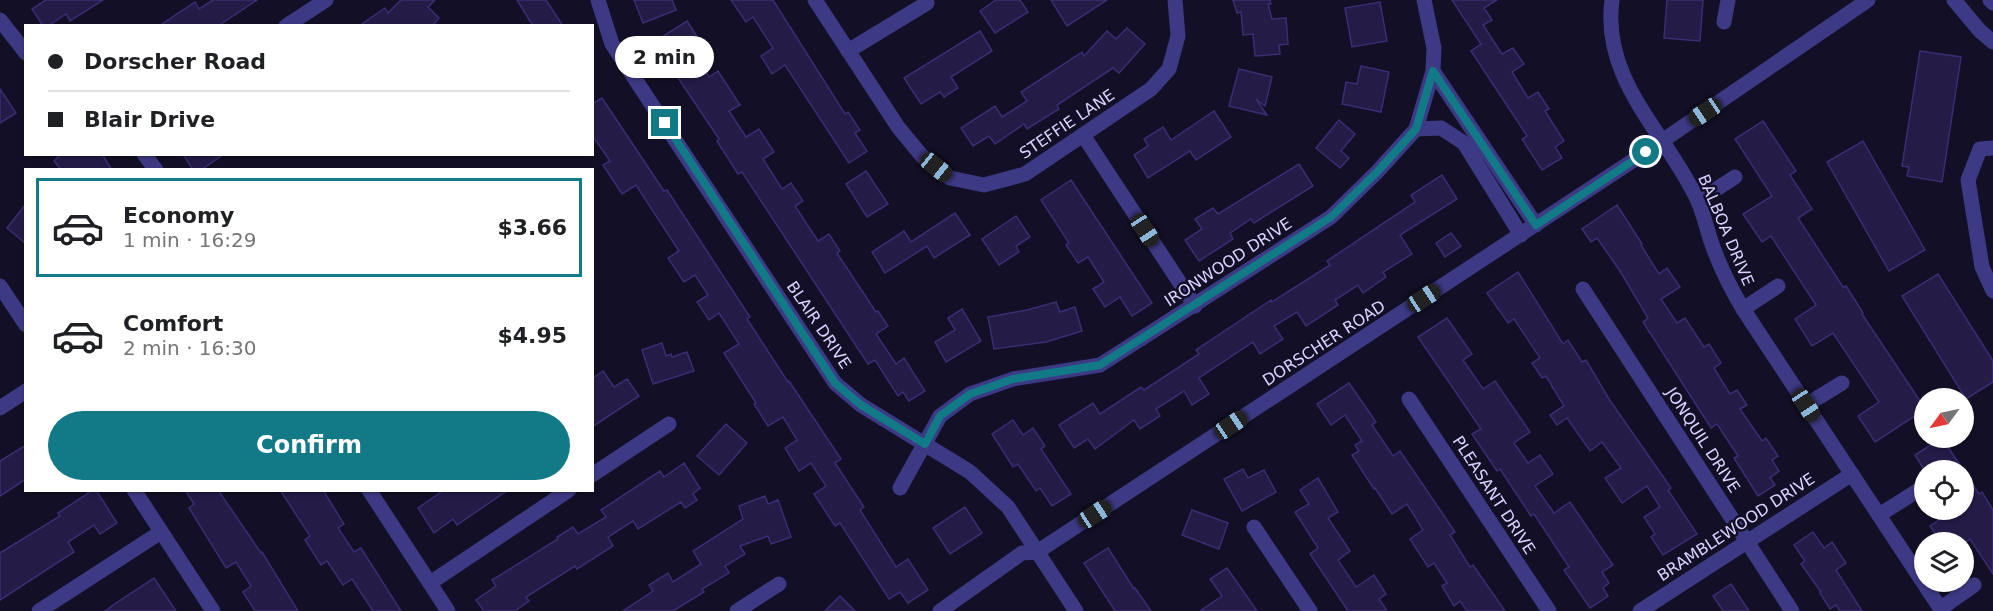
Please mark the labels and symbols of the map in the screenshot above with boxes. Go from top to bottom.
callout: 2 min [616,36,714,78]
street label: STEFFIE LANE [1016,85,1118,163]
car [1685,94,1725,130]
route end [651,109,678,136]
route start [1632,138,1659,165]
car [916,149,956,185]
street label: BALBOA DRIVE [1694,171,1758,289]
car [1128,210,1162,250]
street label: IRONWOOD DRIVE [1161,214,1295,310]
street label: BLAIR DRIVE [783,278,855,372]
car [1404,281,1444,315]
street label: DORSCHER ROAD [1259,296,1389,390]
street label: JONQUIL DRIVE [1661,383,1744,496]
car [1789,385,1823,425]
north arrow [1914,388,1974,448]
car [1211,407,1251,443]
street label: PLEASANT DRIVE [1449,432,1539,558]
street label: BRAMBLEWOOD DRIVE [1654,469,1818,585]
car [1075,497,1115,531]

